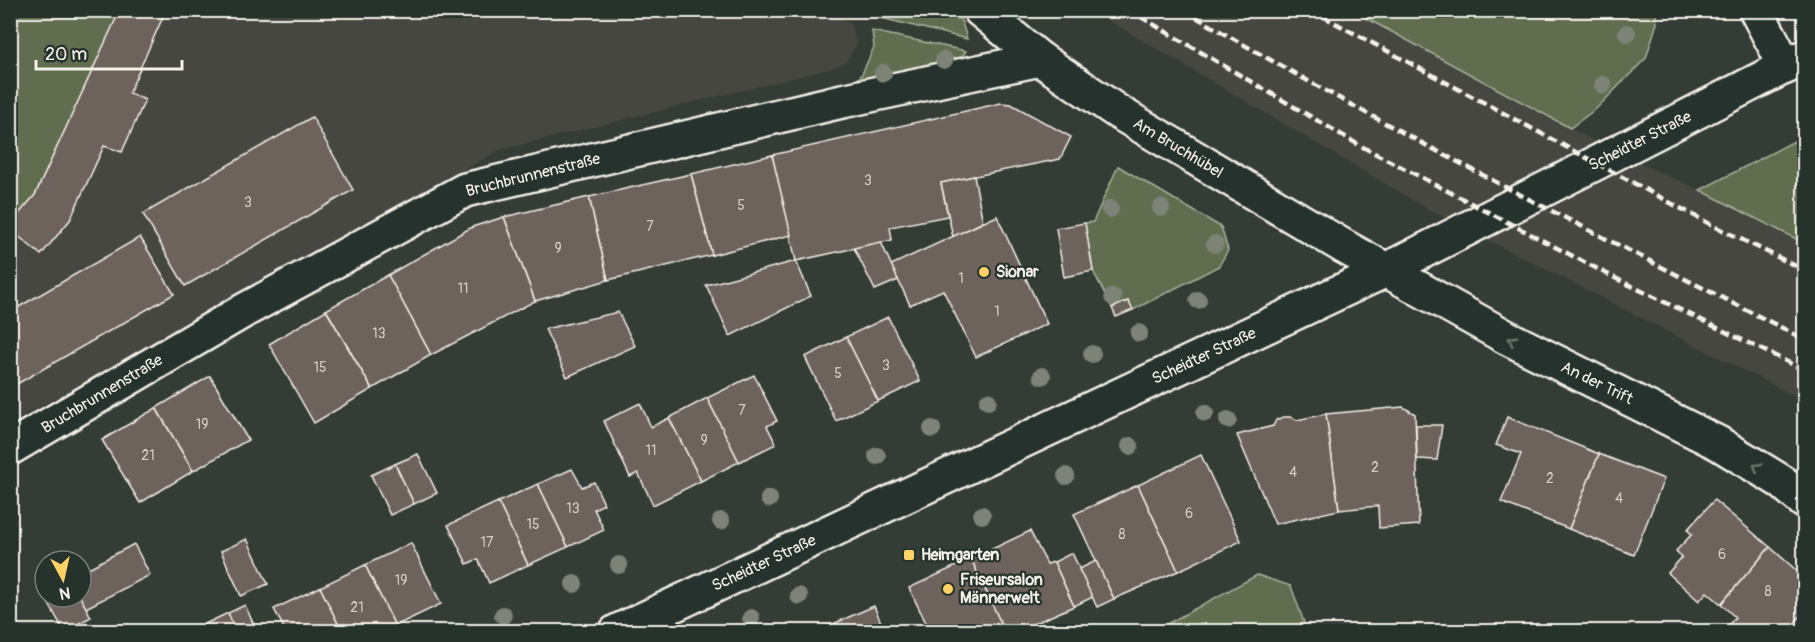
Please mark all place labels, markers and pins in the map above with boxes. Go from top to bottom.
place label: Sionar [996,262,1039,282]
marker: Sionar [977,265,991,279]
place label: Heimgarten [921,545,999,565]
marker: Heimgarten [902,548,916,562]
place label: Friseursalon Männerwelt [960,570,1043,608]
marker: Friseursalon Männerwelt [941,582,955,596]

